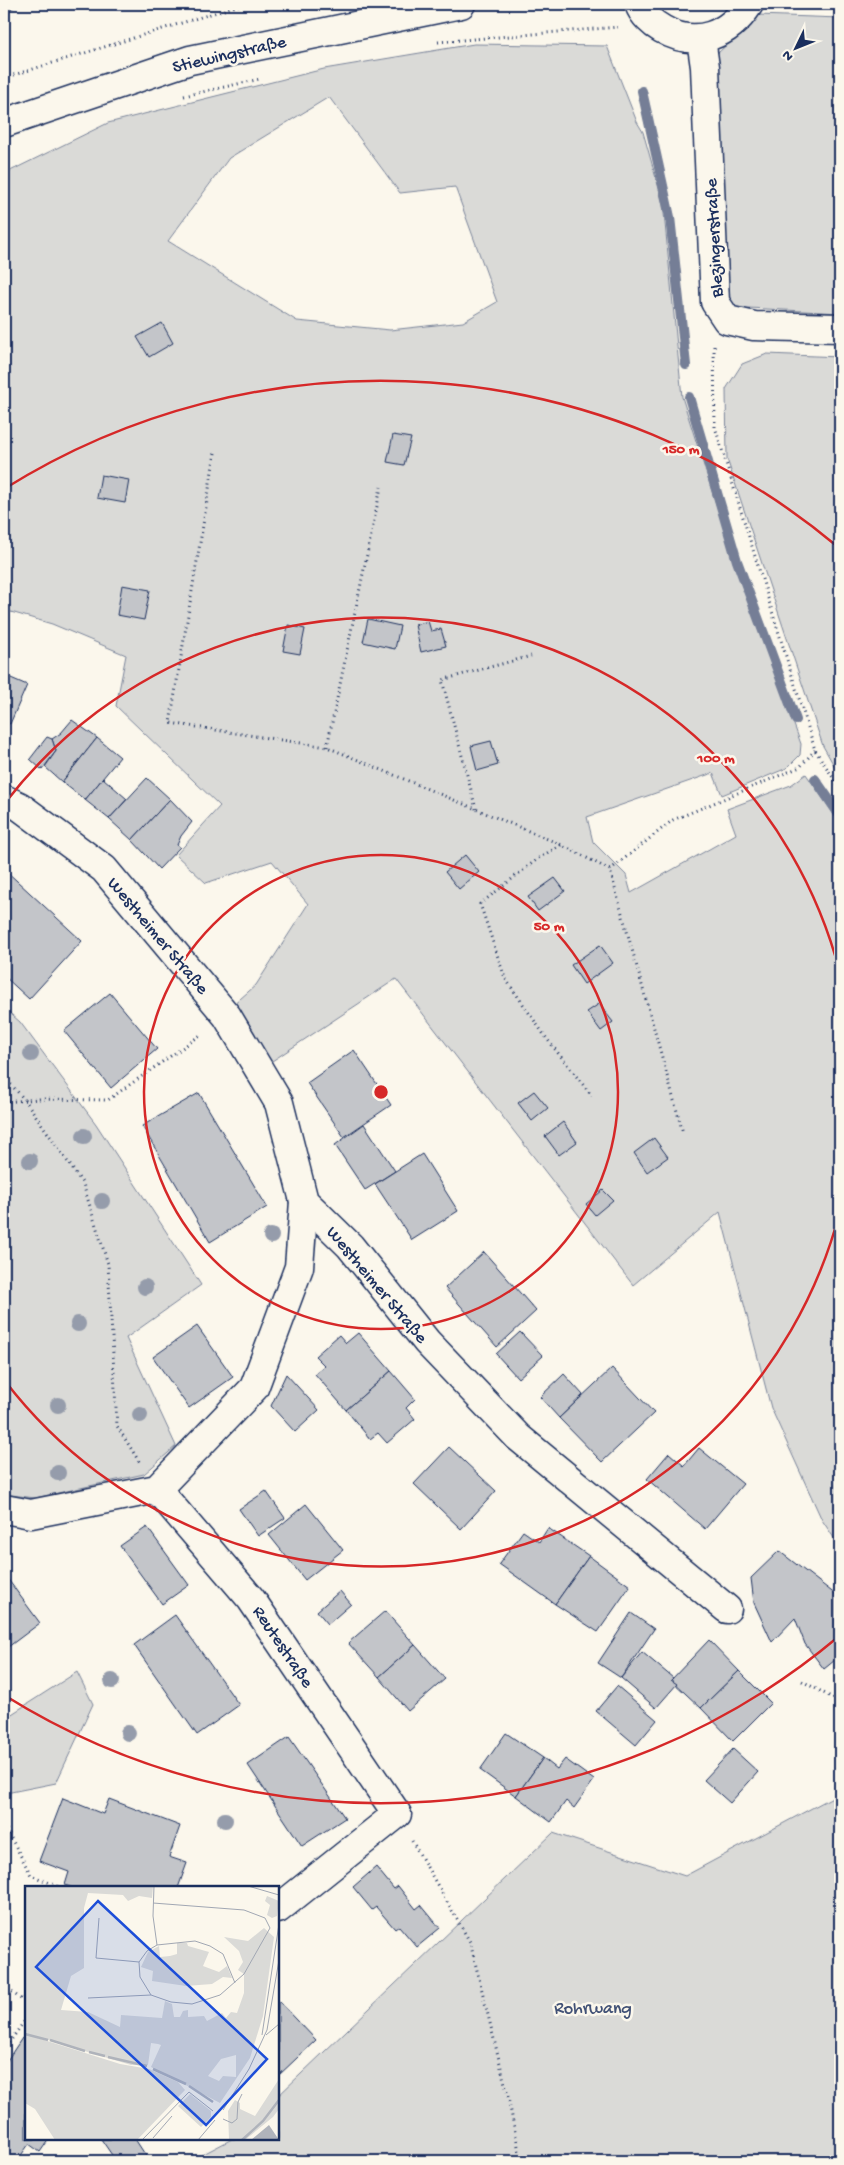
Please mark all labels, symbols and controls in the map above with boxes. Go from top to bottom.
north arrow [772,22,822,72]
street label: Stiewingstraße [171,32,289,79]
text: N [779,46,798,64]
street label: Blezingerstraße [702,177,729,299]
text: 150 m [662,441,700,459]
text: 100 m [696,750,735,768]
street label: Westheimer Straße [102,874,213,1000]
text: 50 m [534,918,565,936]
centre of rings [372,1083,390,1101]
street label: Westheimer Straße [321,1223,432,1349]
street label: Reutestraße [247,1602,317,1693]
inset map [25,1886,279,2140]
park label: Rohrwang [554,1999,632,2020]

